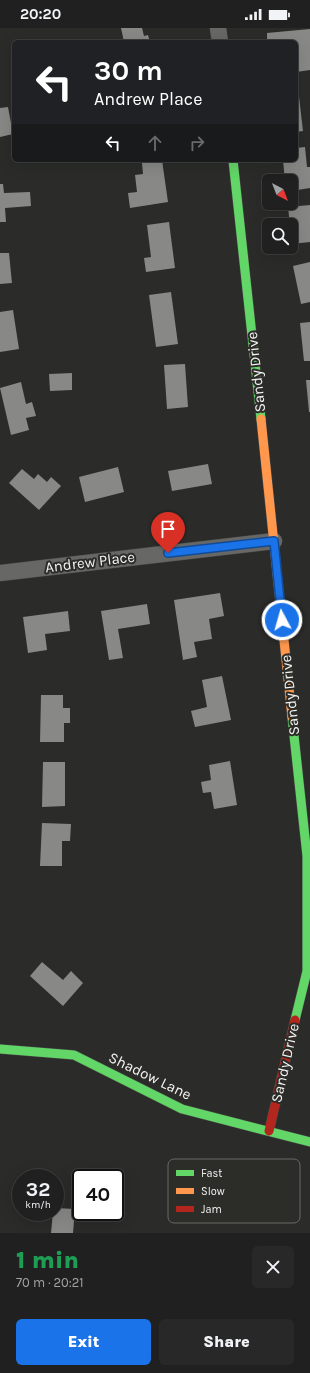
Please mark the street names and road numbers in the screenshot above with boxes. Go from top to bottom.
street label: Sandy Drive [243,331,269,413]
street label: Andrew Place [44,548,136,576]
street label: Sandy Drive [277,654,303,736]
street label: Sandy Drive [267,1022,303,1104]
street label: Shadow Lane [106,1048,194,1104]

